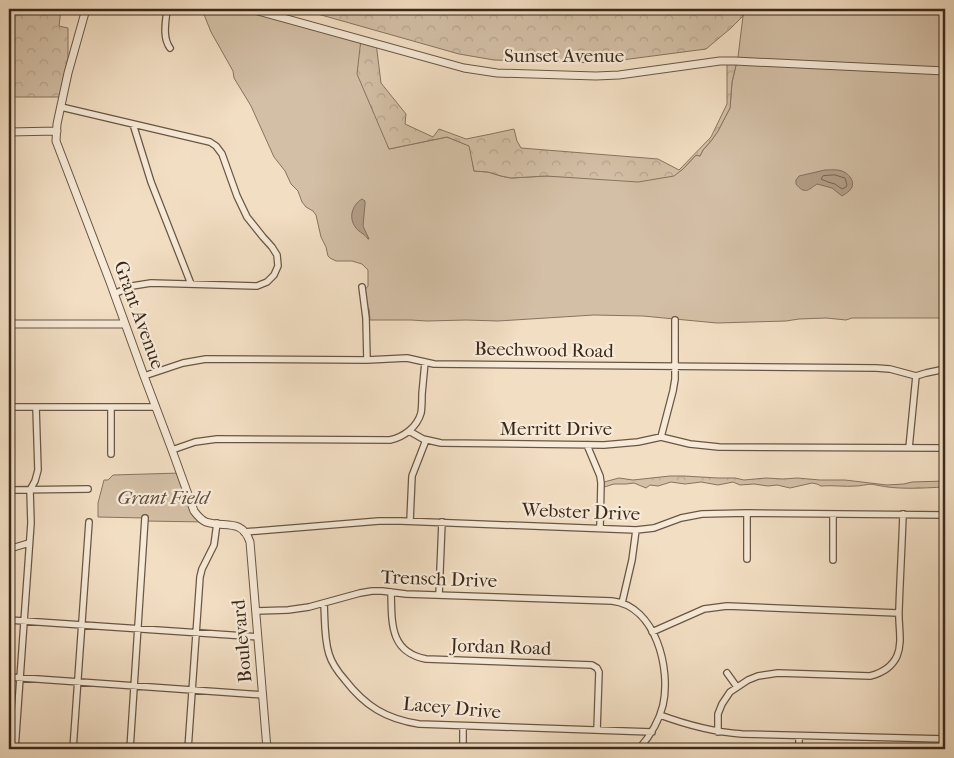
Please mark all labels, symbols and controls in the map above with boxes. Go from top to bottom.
street label: Sunset Avenue [504,45,624,67]
street label: Grant Avenue [109,258,169,372]
street label: Beechwood Road [474,338,615,362]
street label: Merritt Drive [500,418,612,440]
park label: Grant Field [117,487,211,509]
street label: Webster Drive [520,499,641,525]
street label: Trensch Drive [380,566,498,592]
street label: Boulevard [227,598,257,683]
street label: Jordan Road [448,634,552,660]
street label: Lacey Drive [402,693,502,723]

